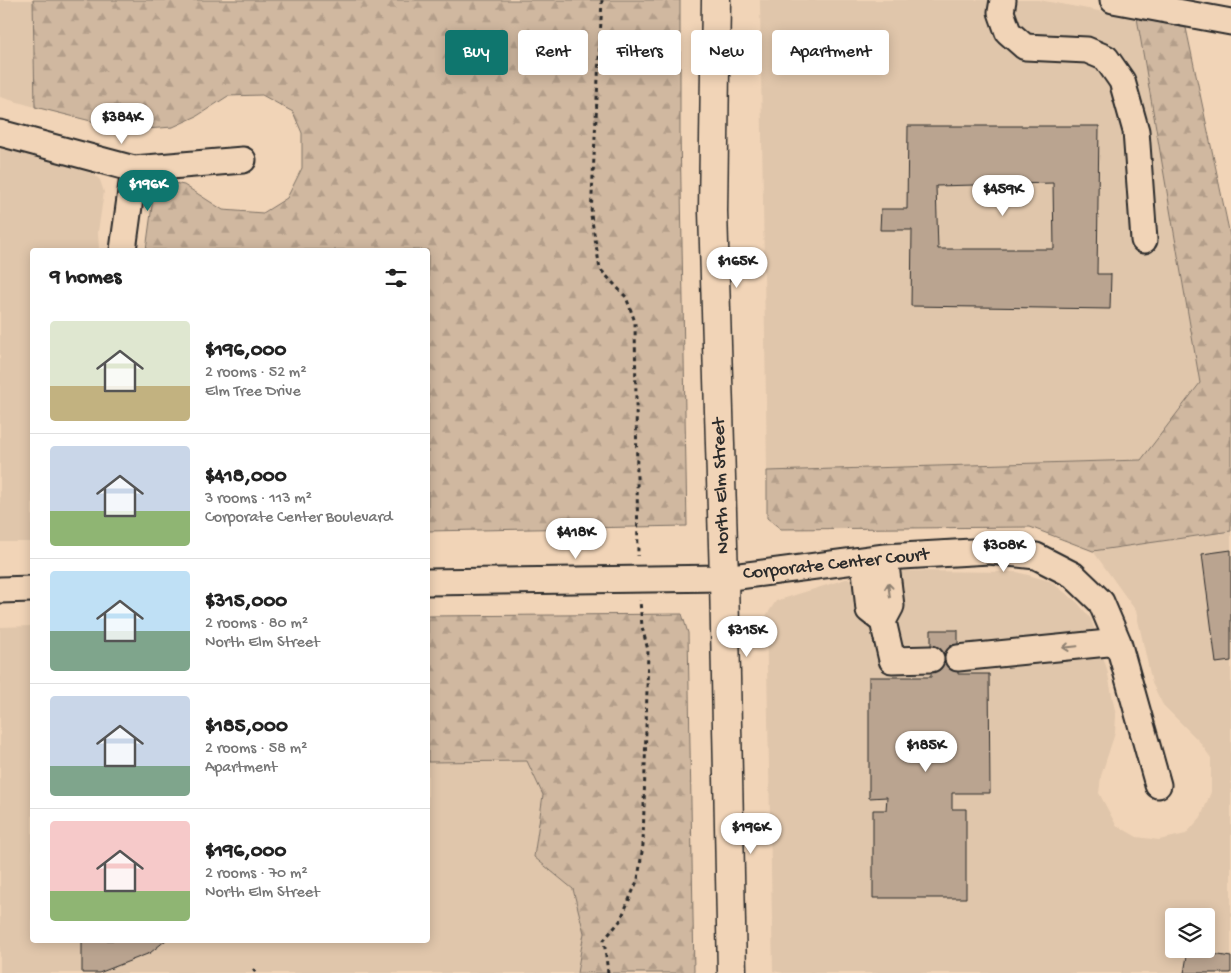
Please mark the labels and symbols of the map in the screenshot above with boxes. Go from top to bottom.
pin: $384K [87,102,157,145]
pin: $196K [113,170,183,212]
pin: $459K [968,174,1038,217]
pin: $165K [702,246,772,289]
street label: North Elm Street [708,415,736,554]
pin: $418K [541,518,611,560]
pin: $308K [969,530,1039,573]
street label: Corporate Center Court [742,544,932,586]
one-way arrow [884,582,894,598]
pin: $315K [712,616,782,658]
one-way arrow [1062,642,1078,652]
pin: $185K [891,730,961,773]
pin: $196K [716,812,786,855]

